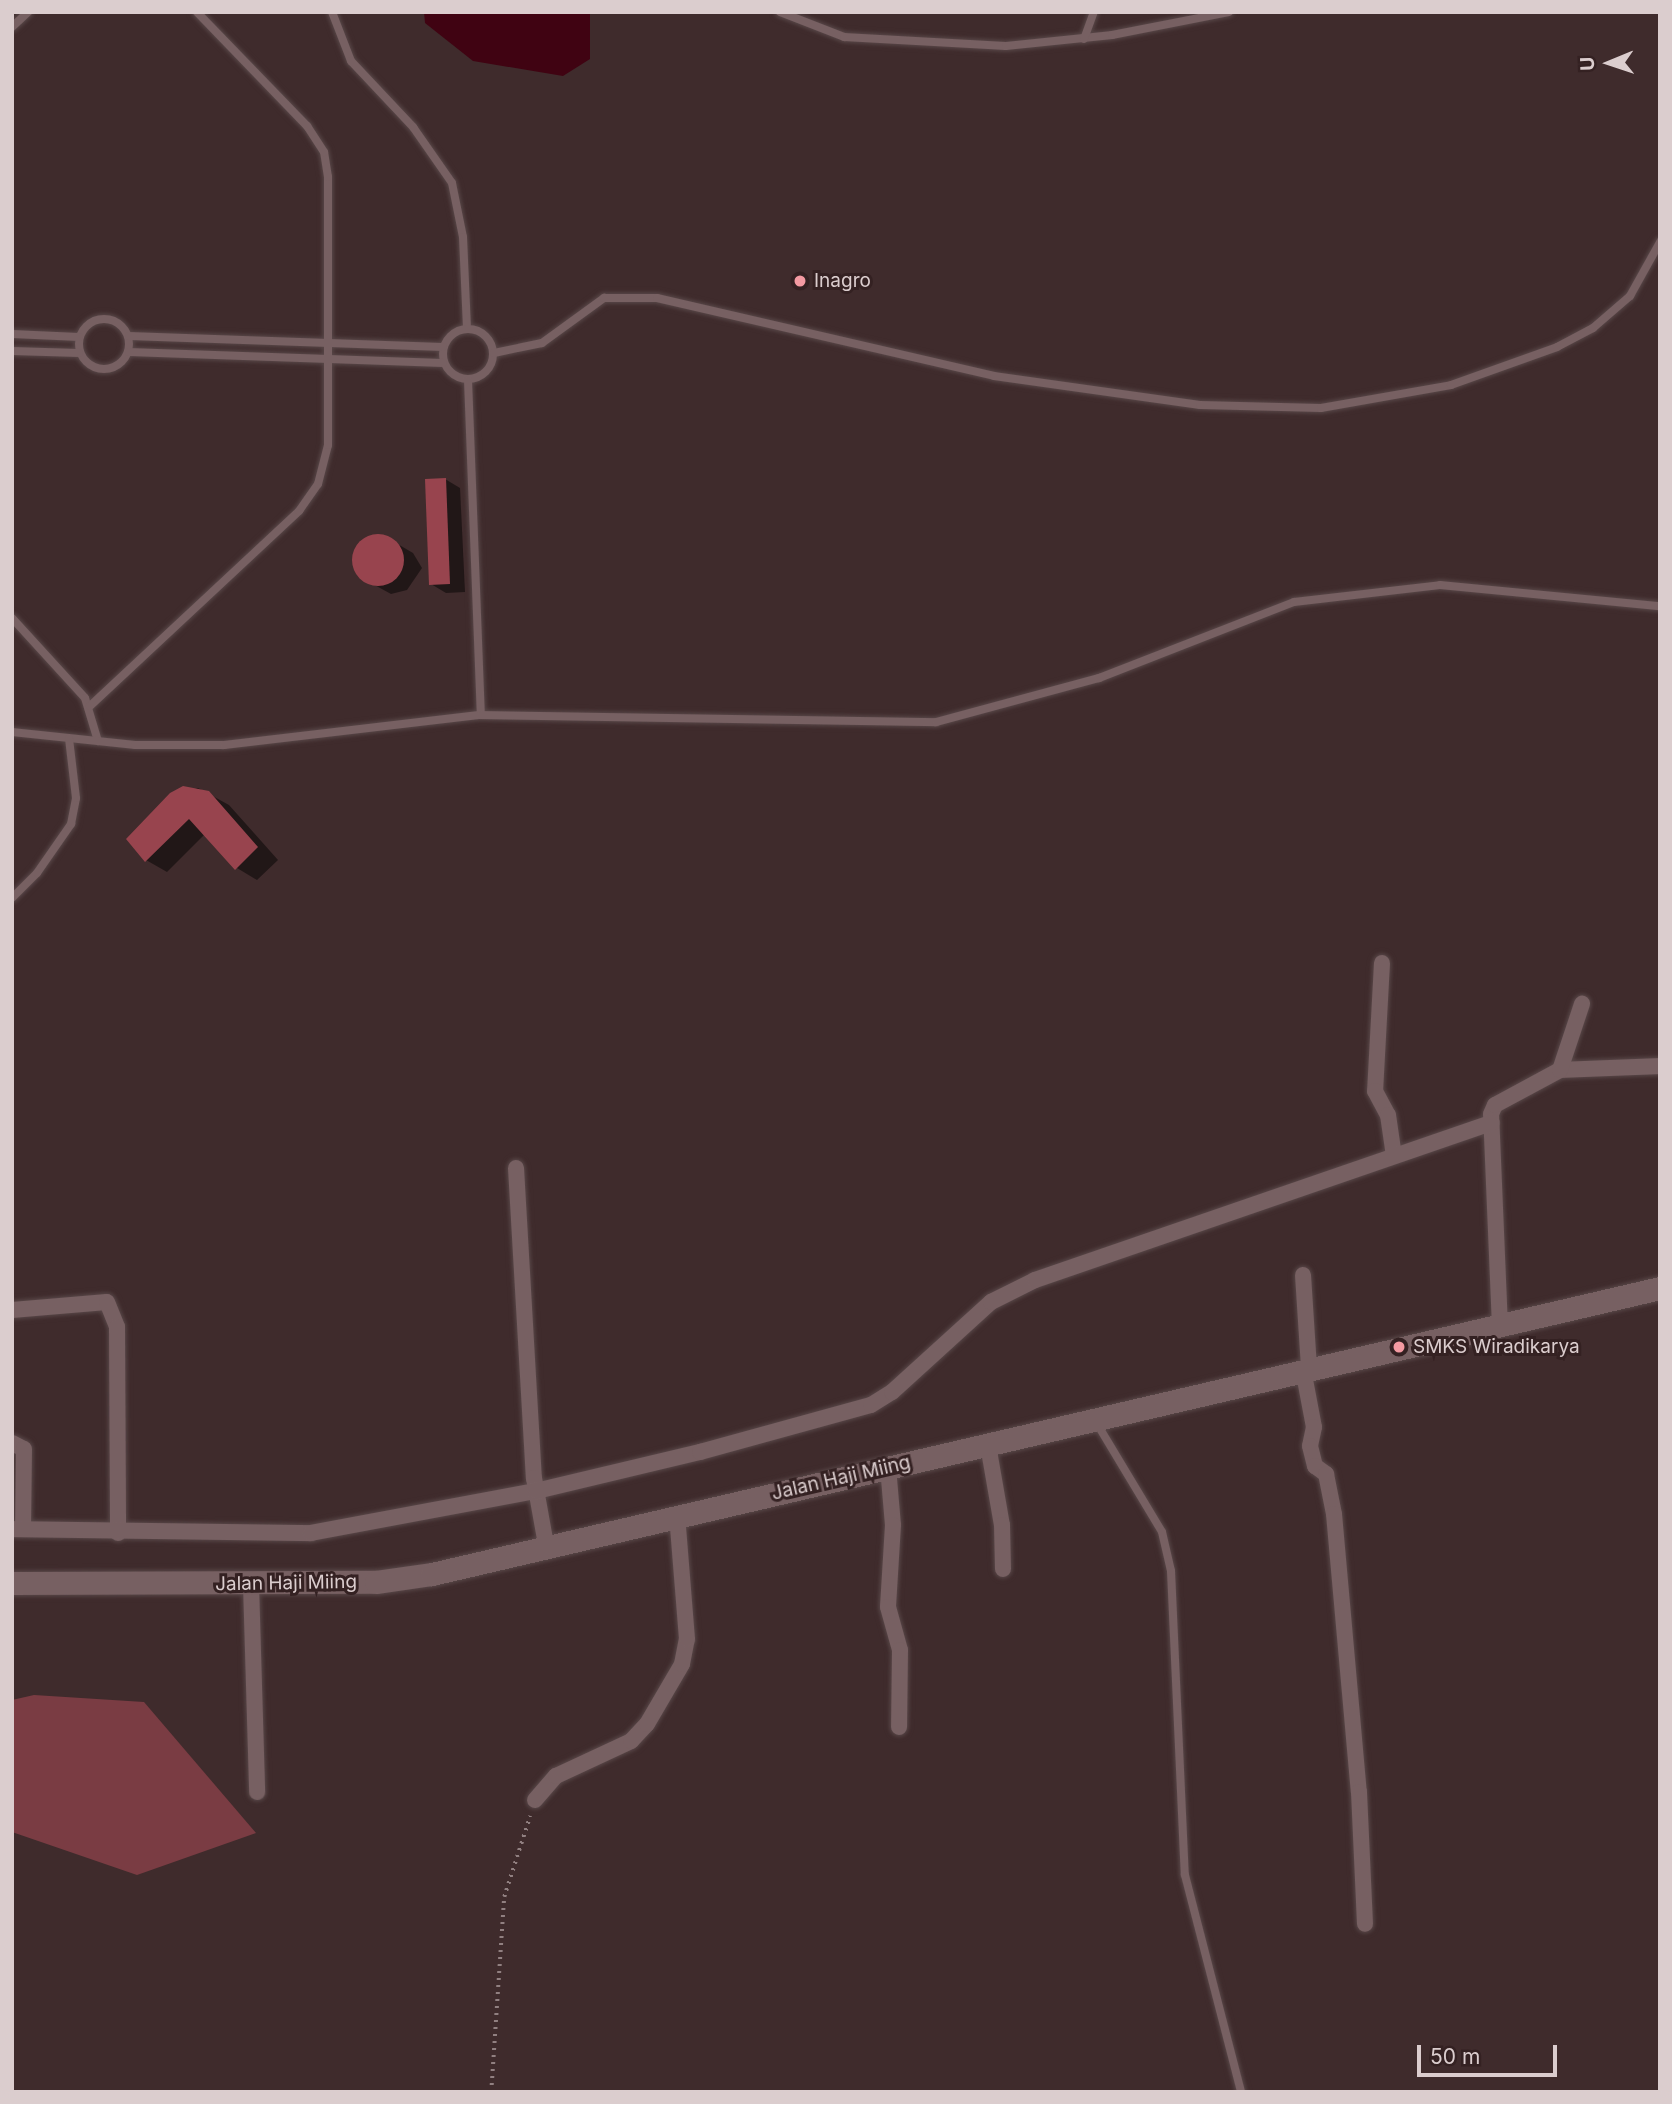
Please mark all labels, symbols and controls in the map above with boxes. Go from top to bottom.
north arrow [1574,28,1644,98]
text: U [1576,56,1599,71]
place label: Inagro [814,270,871,292]
marker: Inagro [792,273,808,289]
place label: SMKS Wiradikarya [1413,1336,1580,1358]
marker: SMKS Wiradikarya [1391,1339,1407,1355]
street label: Jalan Haji Miing [769,1451,913,1505]
street label: Jalan Haji Miing [215,1570,357,1596]
scale bar [1420,2030,1560,2074]
text: 50 m [1430,2044,1480,2069]

